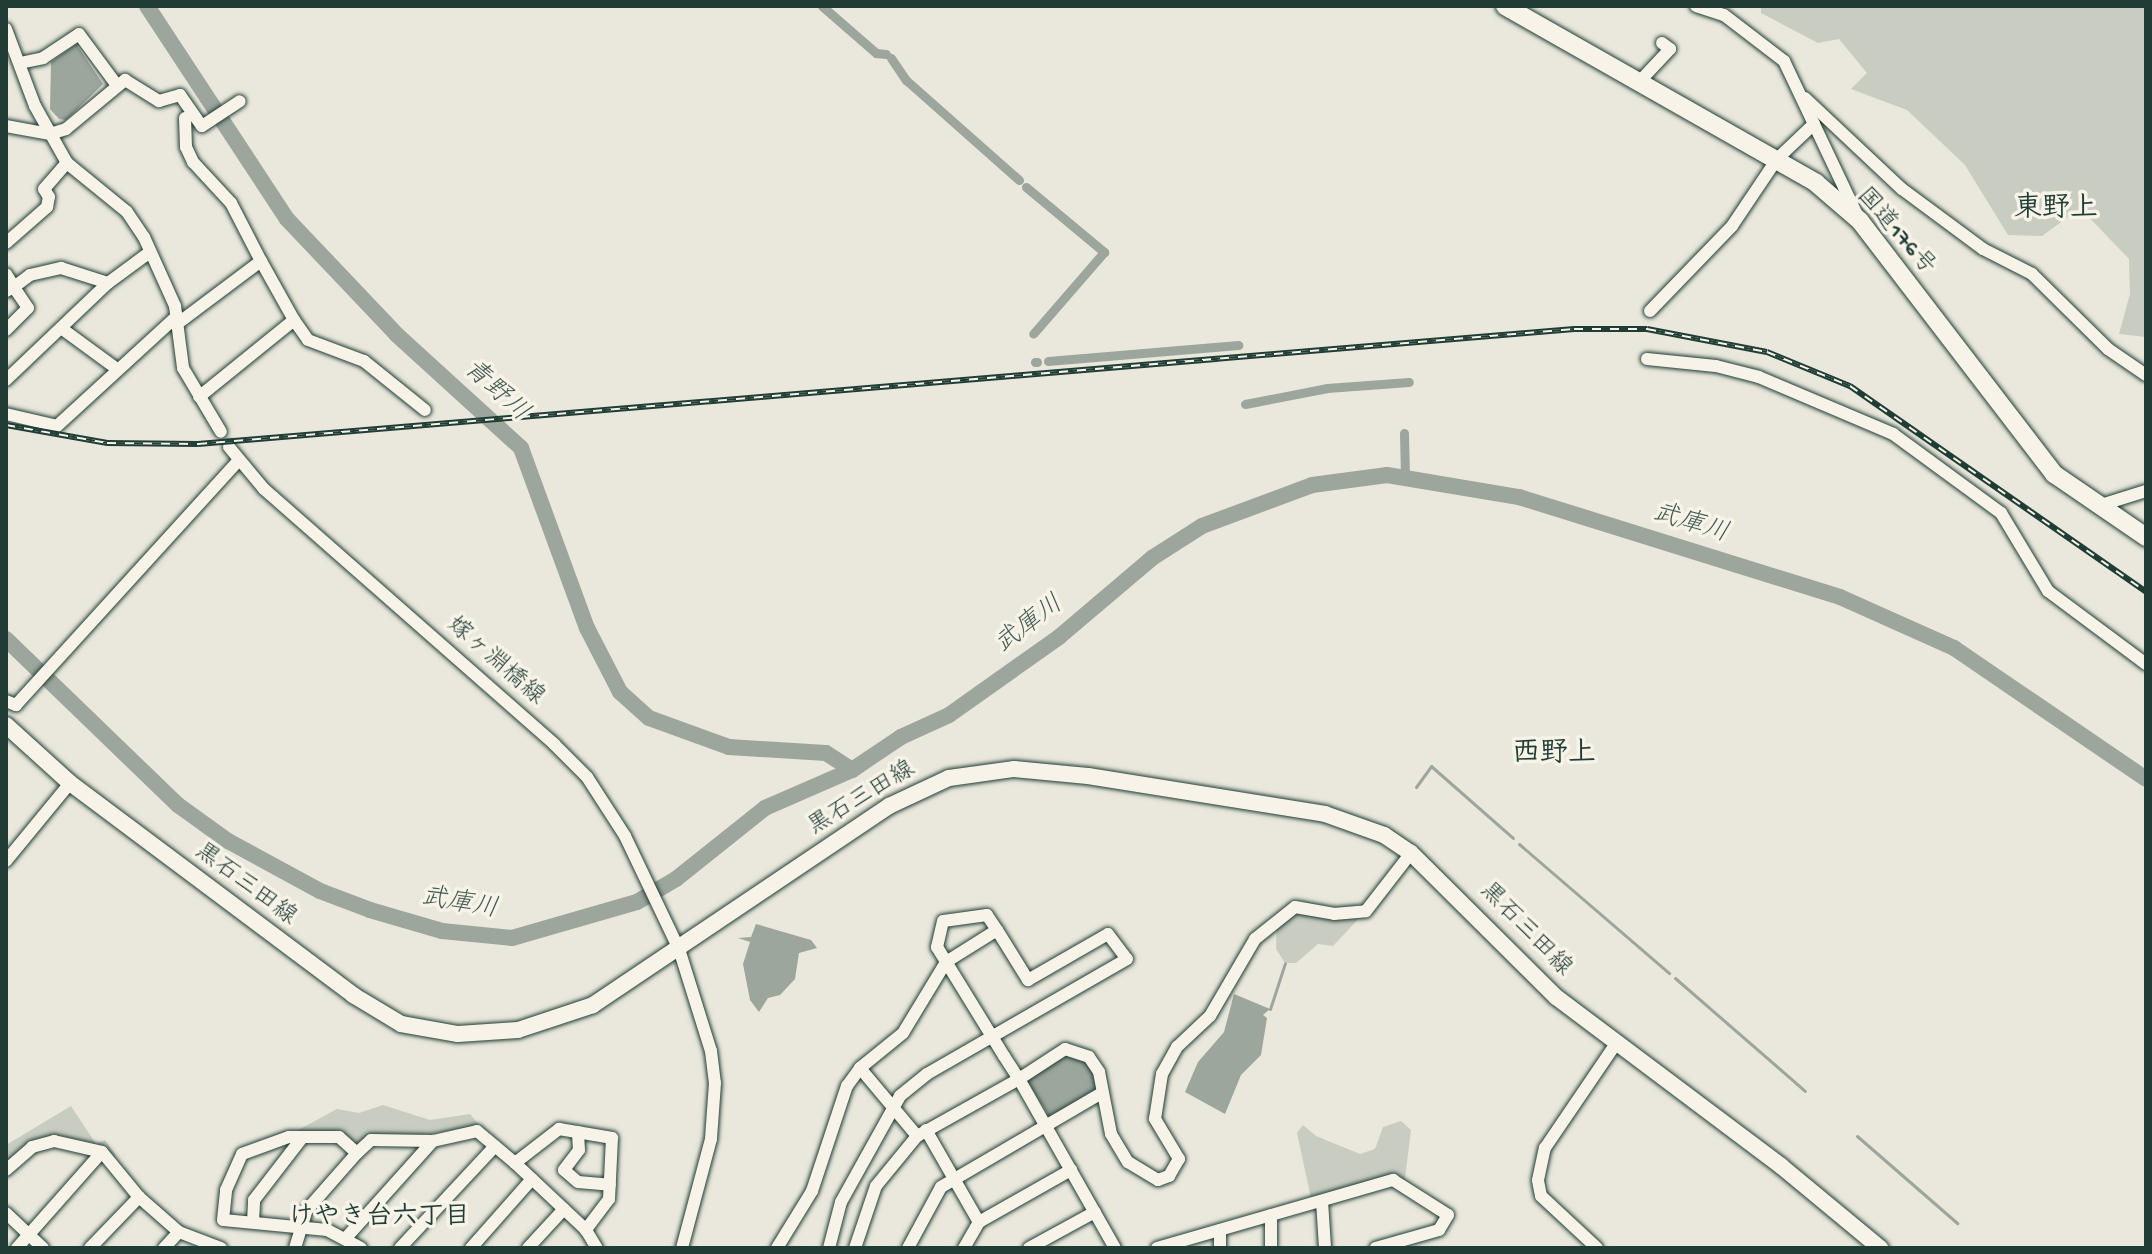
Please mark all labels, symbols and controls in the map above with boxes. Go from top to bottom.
street label: 国道176号 [1849,182,1941,282]
district label: 東野上 [2014,193,2098,227]
water label: 青野川 [456,354,534,430]
water label: 武庫川 [1648,499,1732,551]
water label: 武庫川 [989,590,1071,662]
street label: 嫁ヶ淵橋線 [440,612,550,712]
district label: 西野上 [1512,738,1596,772]
street label: 黒石三田線 [803,756,921,842]
street label: 黒石三田線 [188,837,302,933]
street label: 黒石三田線 [1473,877,1577,983]
water label: 武庫川 [418,883,500,927]
district label: けやき台六丁目 [288,1203,470,1235]

